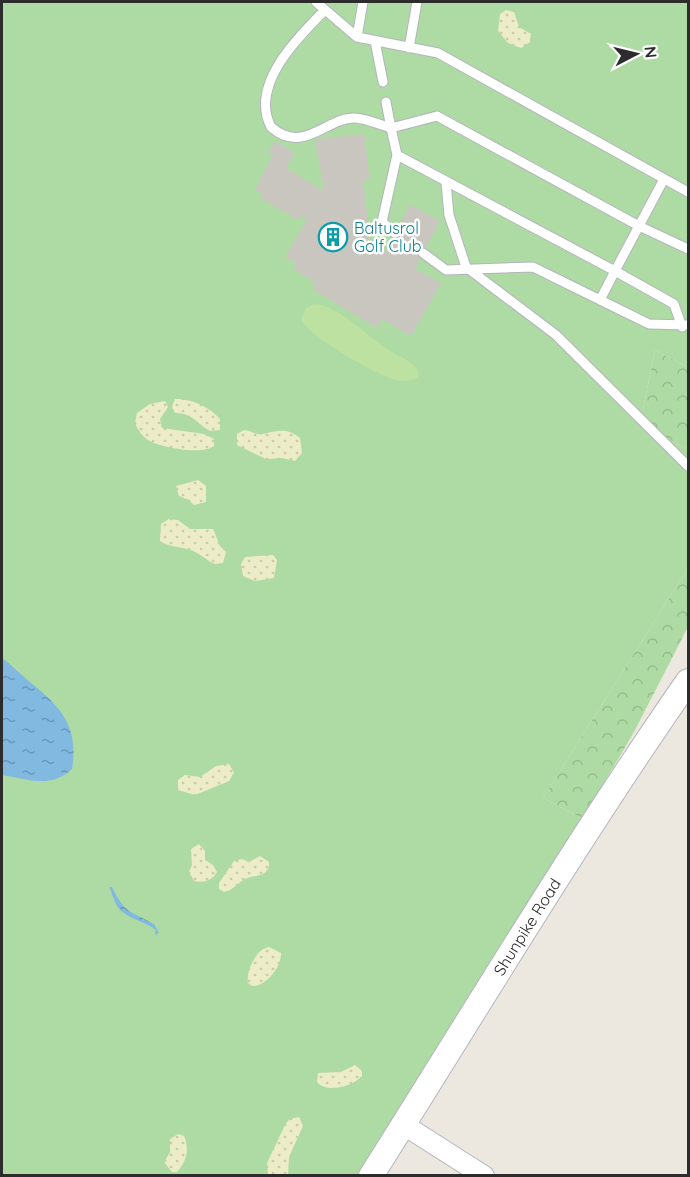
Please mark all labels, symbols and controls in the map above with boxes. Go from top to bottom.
north arrow [606,24,666,84]
text: N [640,45,662,59]
place label: Baltusrol Golf Club [354,218,421,256]
building icon: Baltusrol Golf Club [317,221,349,253]
street label: Shunpike Road [489,874,565,979]

